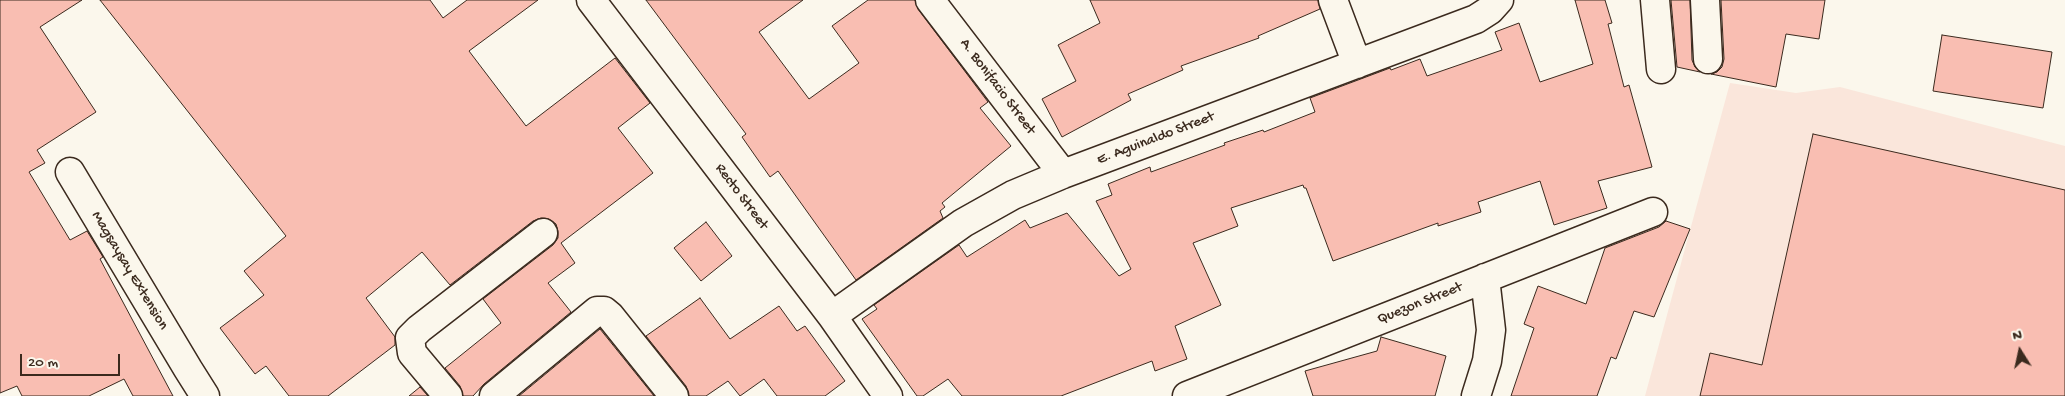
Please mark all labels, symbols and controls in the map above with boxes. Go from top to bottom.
street label: A. Bonifacio Street [955,35,1039,139]
street label: E. Aguinaldo Street [1095,108,1217,170]
street label: Recto Street [710,160,772,234]
street label: Magsaysay Extension [86,208,172,334]
street label: Quezon Street [1375,279,1465,329]
north arrow [1995,326,2045,376]
text: N [2011,327,2023,345]
scale bar [22,344,122,376]
text: 20 m [28,354,58,372]

